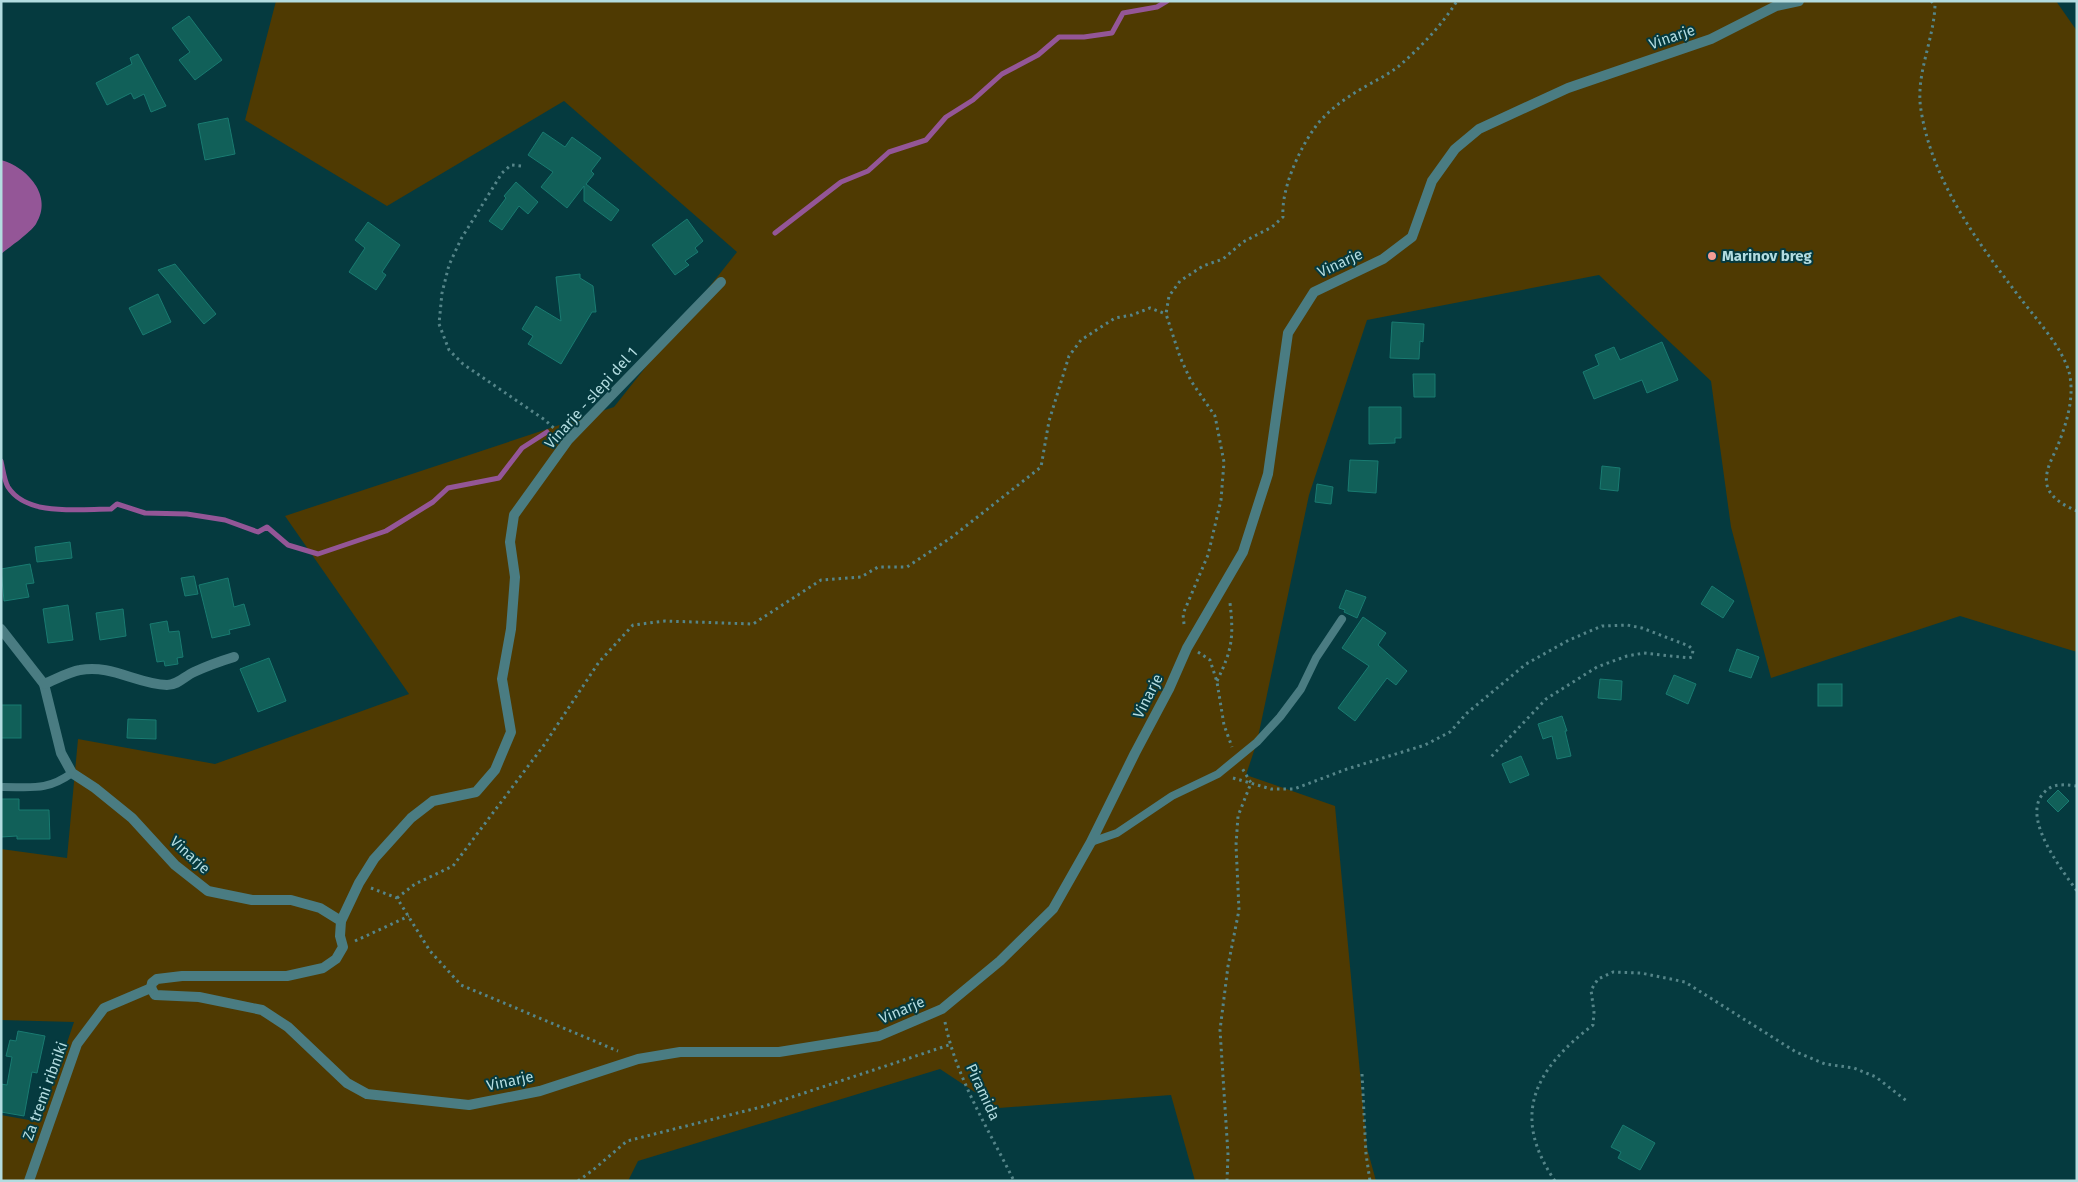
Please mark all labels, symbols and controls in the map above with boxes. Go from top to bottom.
street label: Vinarje [1647,21,1697,53]
street label: Vinarje [1315,245,1365,281]
place label: Marinov breg [1722,247,1813,265]
marker: Marinov breg [1706,250,1718,262]
street label: Vinarje - slepi del 1 [541,344,641,452]
street label: Vinarje [1129,671,1167,721]
street label: Vinarje [166,832,214,878]
street label: Vinarje [877,992,927,1028]
street label: Za tremi ribniki [19,1039,71,1143]
street label: Piramida [962,1061,1004,1123]
street label: Vinarje [485,1067,535,1095]

